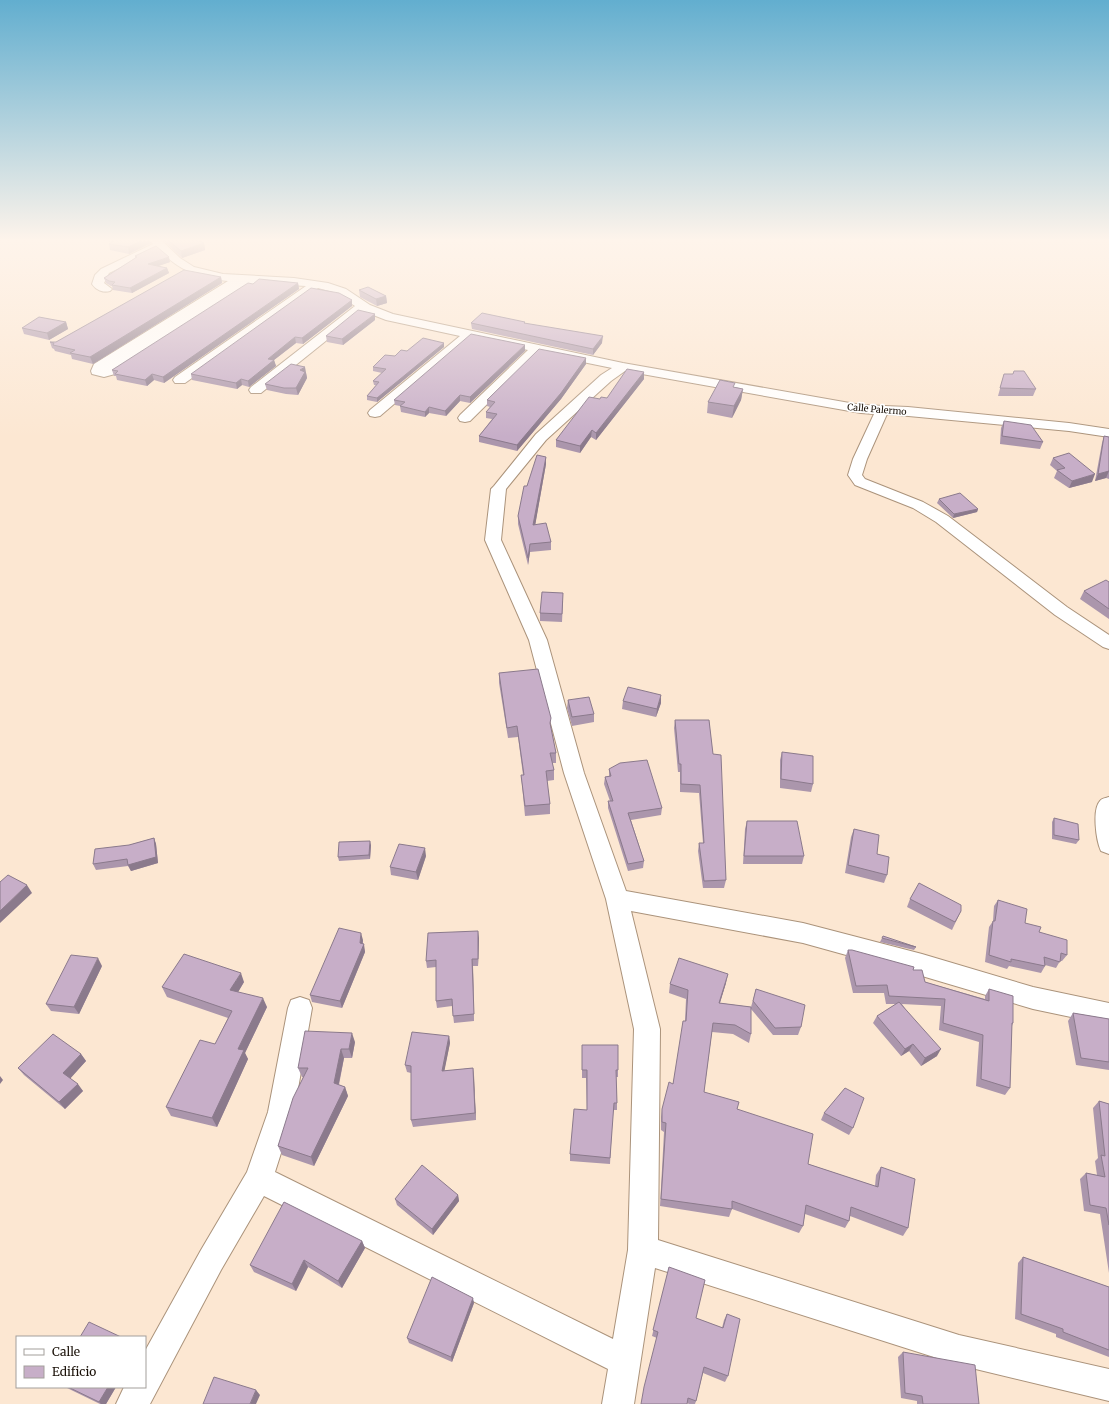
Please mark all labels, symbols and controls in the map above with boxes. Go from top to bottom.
street label: Calle Palermo [847,401,907,417]
legend [16,1336,146,1388]
text: Calle [52,1344,80,1359]
text: Edificio [52,1364,96,1379]

